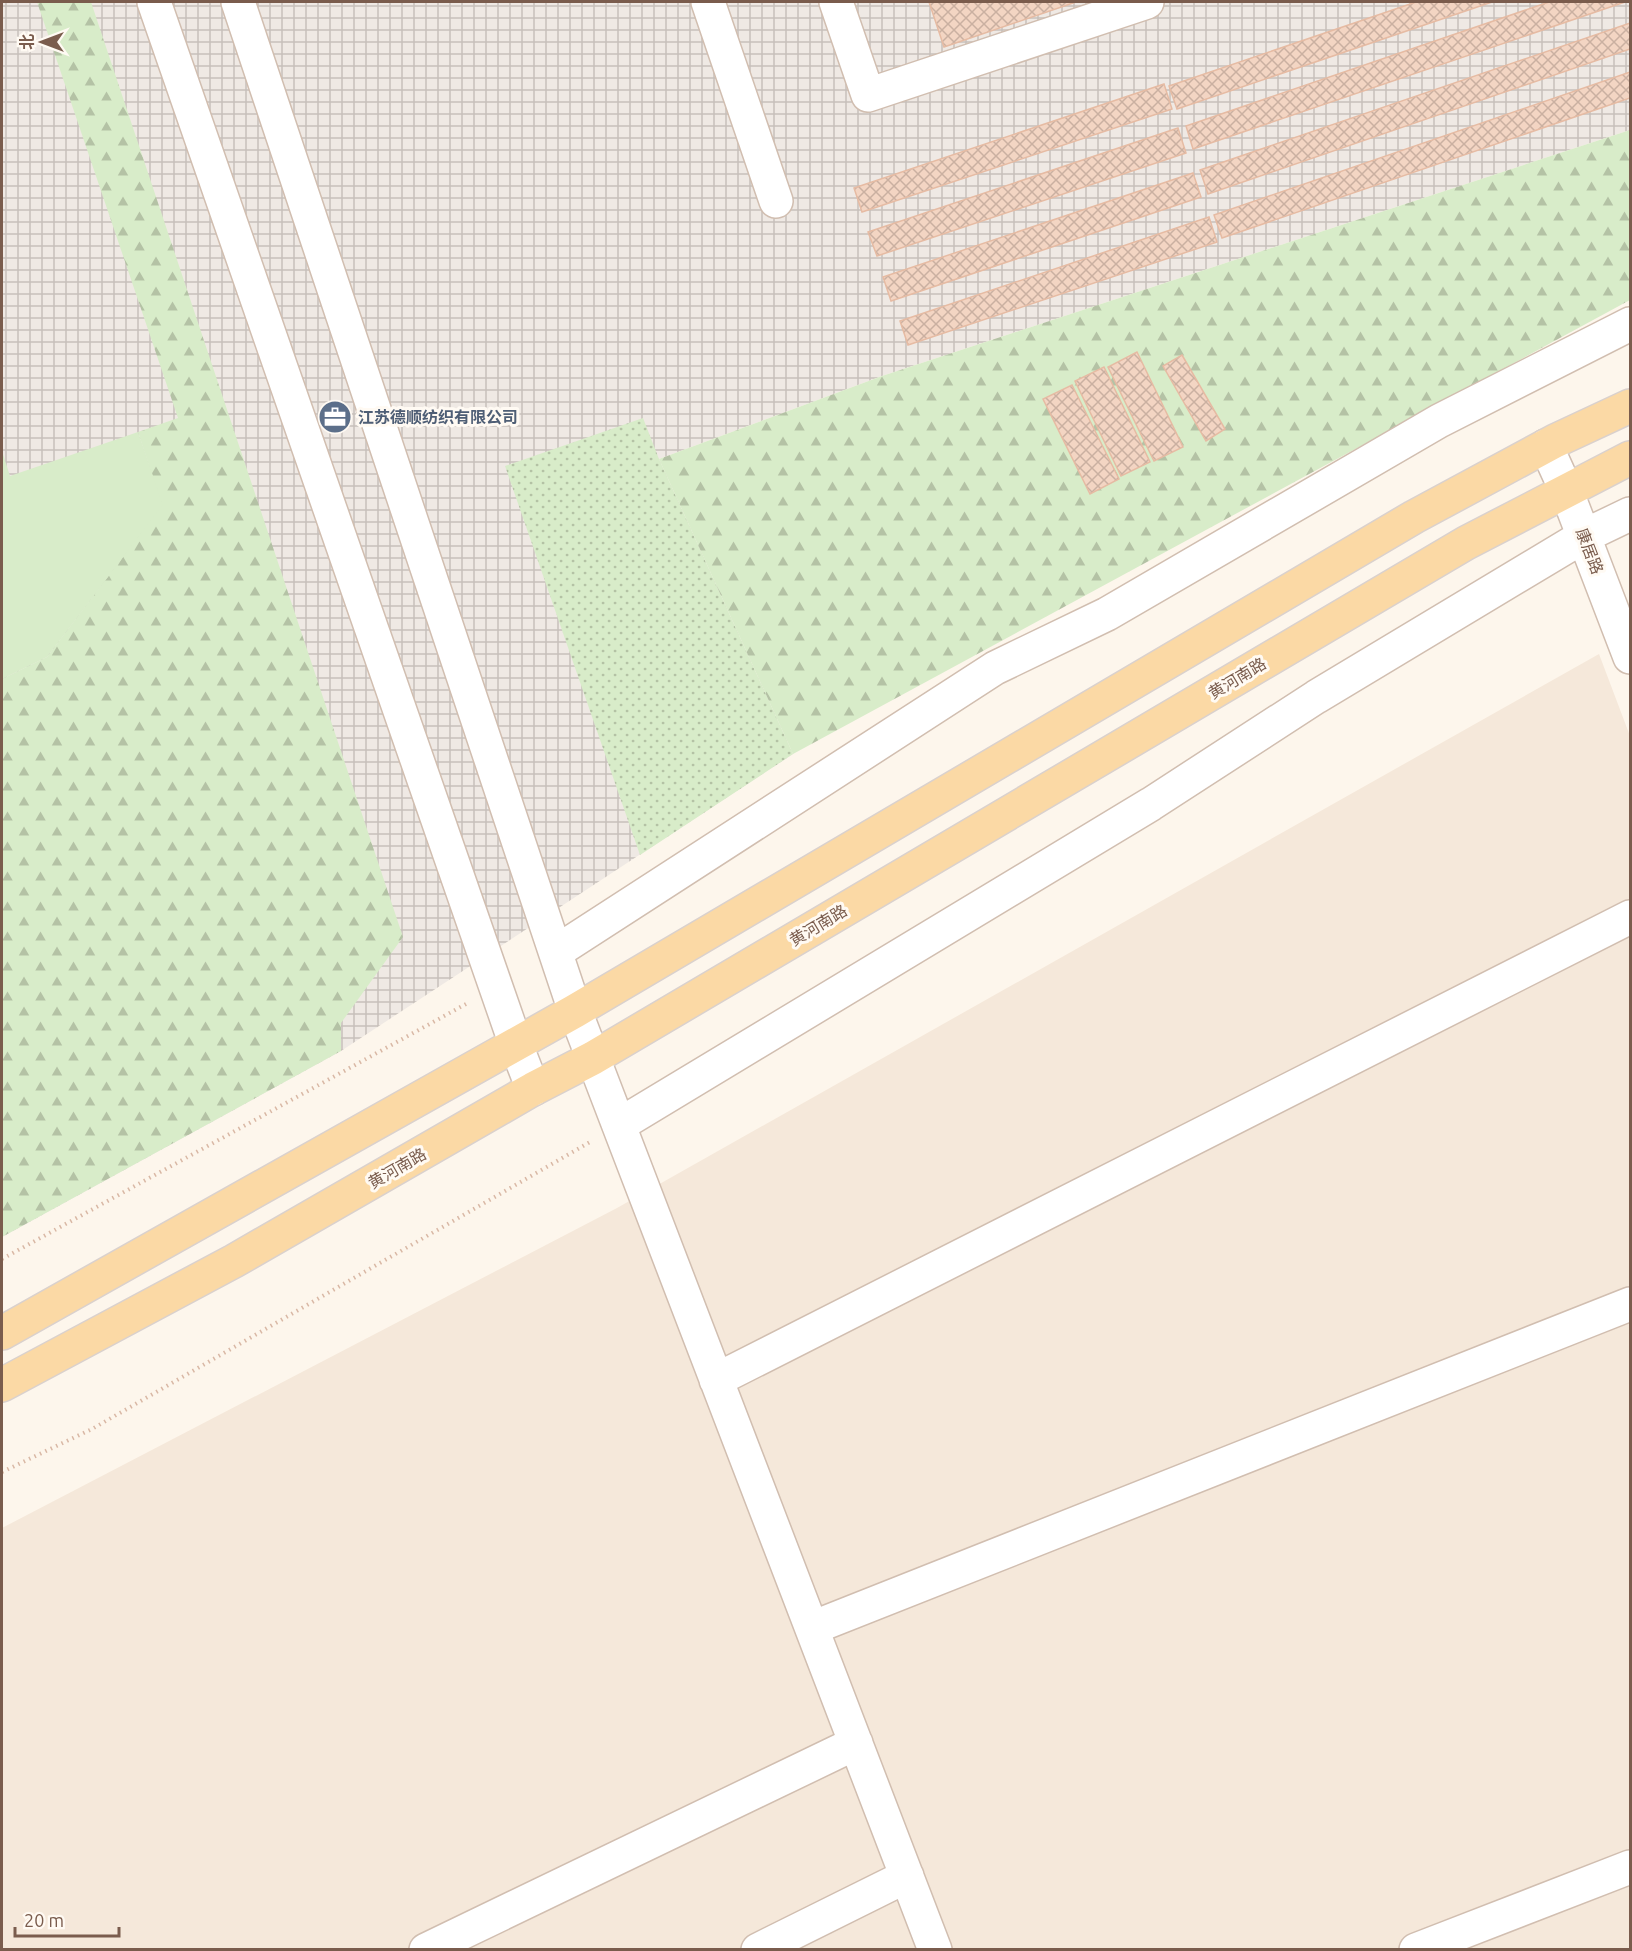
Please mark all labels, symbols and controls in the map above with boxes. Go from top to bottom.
north arrow [12,12,72,72]
text: 北 [18,34,36,50]
office icon: 江苏德顺纺织有限公司 [317,399,353,435]
place label: 江苏德顺纺织有限公司 [358,408,518,426]
street label: 康居路 [1573,525,1607,577]
street label: 黄河南路 [1205,654,1269,702]
street label: 黄河南路 [786,901,850,949]
street label: 黄河南路 [365,1144,429,1192]
scale bar [15,1900,118,1938]
text: 20 m [24,1910,64,1930]

